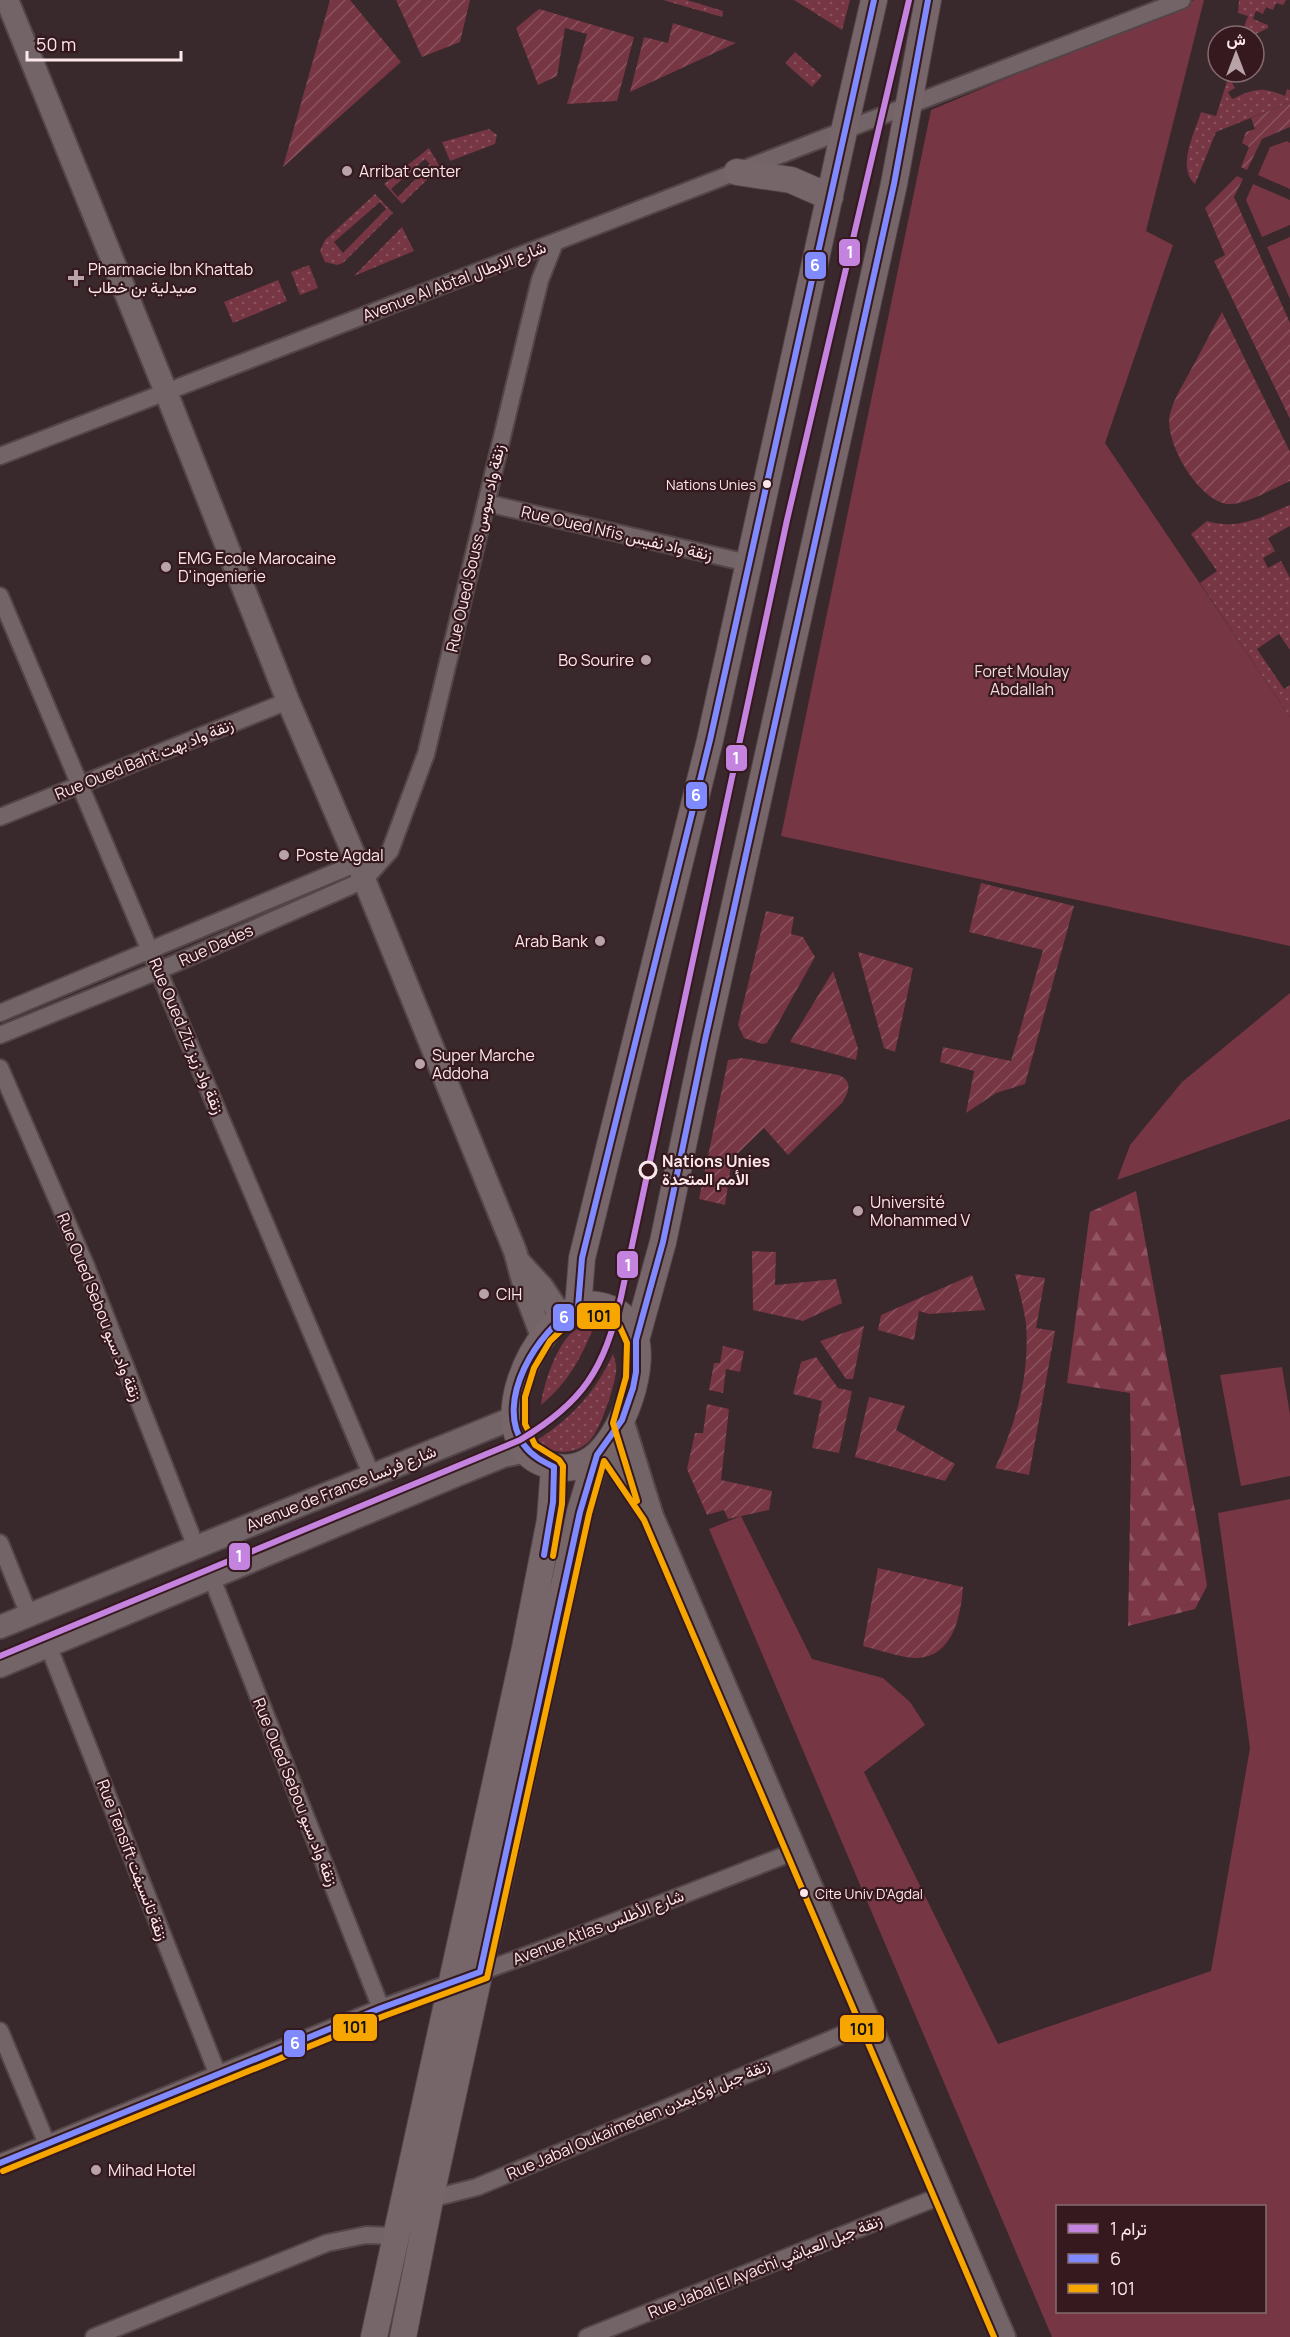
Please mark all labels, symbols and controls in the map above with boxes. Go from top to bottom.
scale bar [27,24,182,62]
north arrow [1206,24,1266,84]
text: ش [1226,28,1246,50]
text: 50 m [36,32,76,56]
place label: Arribat center [359,160,461,182]
marker: Arribat center [340,164,354,178]
street label: Avenue Al Abtal شارع الابطال [359,236,549,327]
line badge: 1 [838,238,861,267]
text: 1 [846,241,854,263]
line badge: 6 [804,251,827,280]
text: 6 [810,254,820,276]
place label: Pharmacie Ibn Khattab صيدلية بن خطاب [88,258,253,298]
marker: Pharmacie Ibn Khattab صيدلية بن خطاب [69,271,83,285]
street label: Rue Oued Souss زنقة واد سوس [440,442,510,654]
place label: Nations Unies [666,475,756,494]
marker: Nations Unies [761,478,773,490]
street label: Rue Oued Nfis زنقة واد نفيس [519,500,715,566]
place label: EMG Ecole Marocaine D'ingenierie [178,547,336,587]
marker: EMG Ecole Marocaine D'ingenierie [159,560,173,574]
place label: Bo Sourire [558,649,634,671]
marker: Bo Sourire [639,653,653,667]
park label: Foret Moulay Abdallah [975,660,1070,700]
street label: Rue Oued Baht زنقة واد بهت [51,713,237,805]
line badge: 1 [725,744,748,772]
text: 1 [732,747,740,769]
line badge: 6 [685,781,708,810]
text: 6 [691,784,701,806]
place label: Poste Agdal [296,844,384,866]
marker: Poste Agdal [277,848,291,862]
street label: Rue Dades [175,919,257,971]
place label: Arab Bank [515,930,589,952]
marker: Arab Bank [593,934,607,948]
street label: Rue Oued Ziz زنقة واد زيز [144,954,230,1118]
place label: Super Marche Addoha [432,1044,535,1084]
marker: Super Marche Addoha [413,1057,427,1071]
place label: Nations Unies الأمم المتحدة [662,1150,771,1190]
marker: Nations Unies الأمم المتحدة [639,1161,657,1179]
place label: Université Mohammed V [870,1191,970,1231]
marker: Université Mohammed V [851,1204,865,1218]
street label: Rue Oued Sebou زنقة واد سبو [52,1209,148,1405]
line badge: 1 [616,1250,639,1279]
text: 1 [624,1254,632,1276]
place label: CIH [496,1283,522,1305]
marker: CIH [477,1287,491,1301]
line badge: 101 [576,1302,621,1330]
line badge: 6 [552,1303,575,1332]
text: 101 [587,1305,611,1327]
text: 6 [559,1306,569,1328]
street label: Avenue de France شارع فرنسا [243,1440,440,1537]
line badge: 1 [228,1542,251,1571]
text: 1 [235,1545,243,1567]
street label: Rue Oued Sebou زنقة واد سبو [248,1694,344,1890]
street label: Rue Tensift زنقة تانسيفت [92,1776,174,1944]
street label: Avenue Atlas شارع الأطلس [509,1884,687,1971]
place label: Cite Univ D'Agdal [815,1884,923,1903]
marker: Cite Univ D'Agdal [798,1887,810,1899]
line badge: 101 [332,2013,378,2042]
line badge: 101 [839,2014,885,2043]
text: 101 [343,2016,367,2038]
text: 101 [850,2018,874,2040]
line badge: 6 [283,2029,306,2058]
text: 6 [290,2032,300,2054]
street label: Rue Jabal Oukaïmeden زنقة جبل أوكايمدن [503,2053,773,2185]
place label: Mihad Hotel [108,2159,196,2181]
marker: Mihad Hotel [89,2163,103,2177]
legend [1056,2205,1266,2313]
street label: Rue Jabal El Ayachi زنقة جبل العياشي [645,2209,886,2326]
text: ترام 1 [1110,2216,1147,2241]
text: 6 [1110,2246,1121,2270]
text: 101 [1110,2276,1135,2300]

